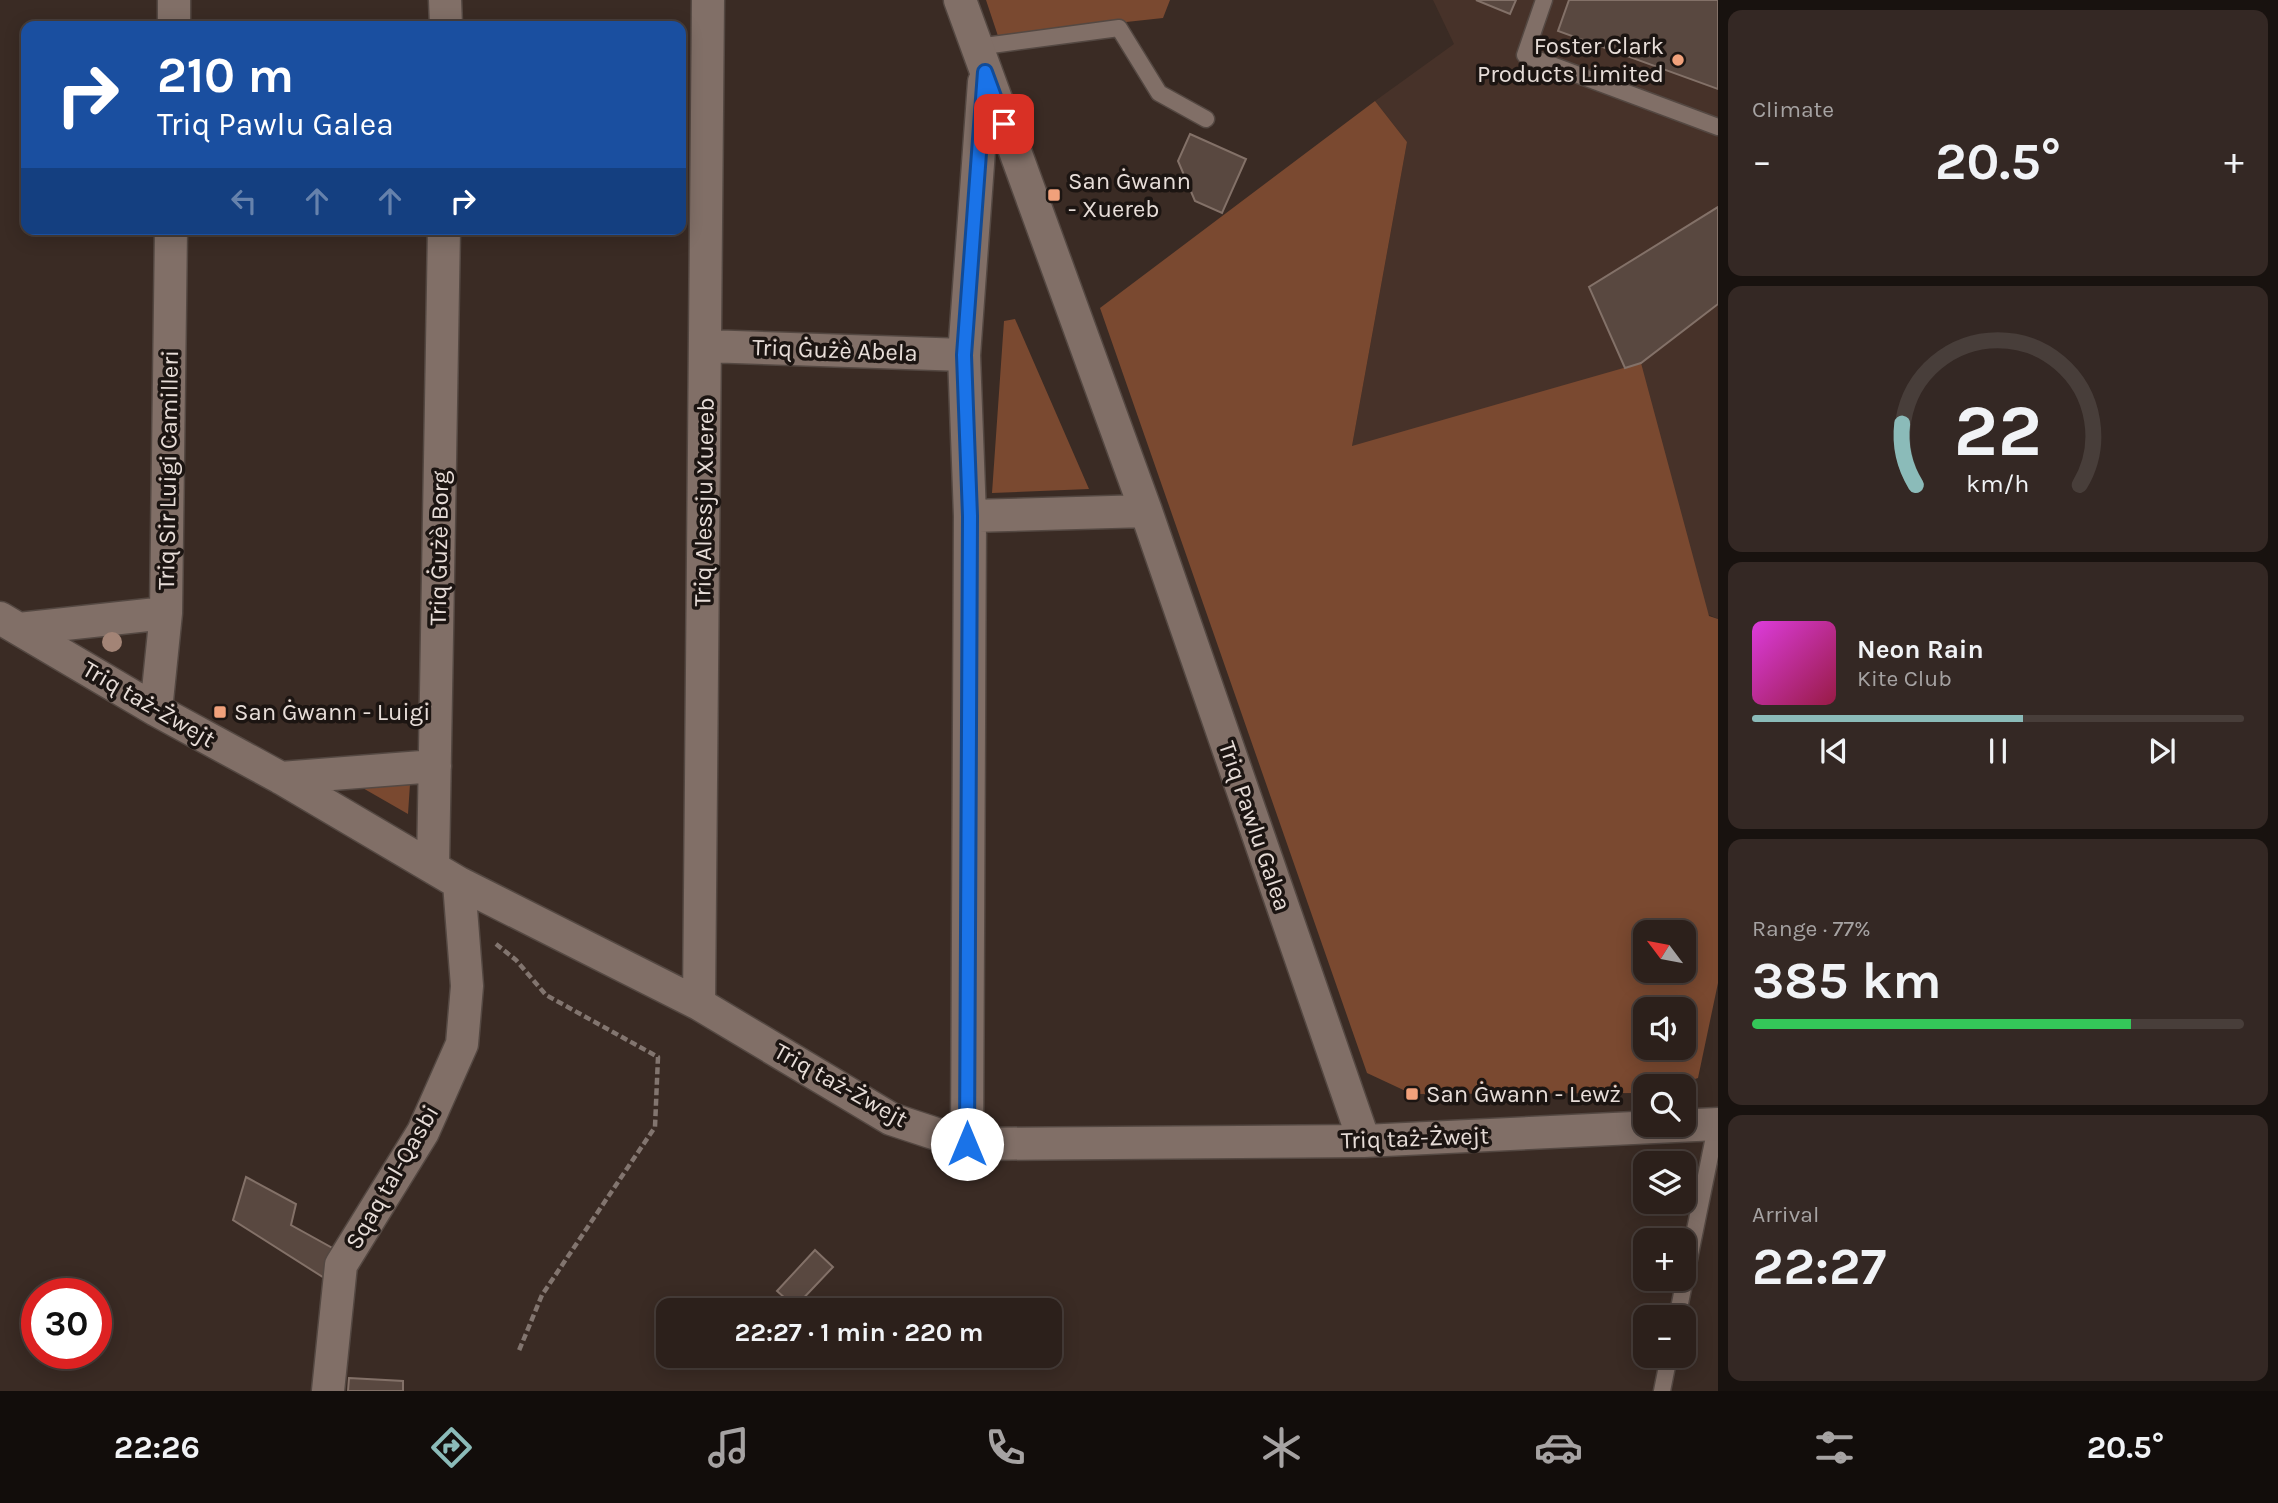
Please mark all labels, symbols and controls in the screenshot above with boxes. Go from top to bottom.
place label: Foster Clark Products Limited [1477,32,1664,88]
text: 210 m [157,47,294,104]
icon: right [42,49,133,140]
marker: Foster Clark Products Limited [1670,52,1686,68]
pin [974,94,1034,154]
text: Climate [1752,96,1834,123]
icon: arrive [985,105,1023,143]
text: Triq Pawlu Galea [157,106,394,143]
text: 20.5° [1935,131,2061,192]
text: − [1752,139,1772,184]
text: + [2224,139,2244,184]
place label: San Ġwann - Xuereb [1068,167,1191,223]
icon: left [225,182,263,220]
icon: ahead [298,182,336,220]
icon: ahead [371,182,409,220]
icon: right [444,182,482,220]
marker: San Ġwann - Xuereb [1046,187,1062,203]
street label: Triq Ġużè Abela [752,333,918,367]
street label: Triq Sir Luigi Camilleri [152,350,184,590]
text: 22 [1954,389,2042,474]
street label: Triq Alessju Xuereb [688,397,720,607]
text: km/h [1966,469,2030,498]
street label: Triq Ġużè Borg [424,470,454,626]
text: Neon Rain [1857,634,1984,665]
street label: Triq taż-Żwejt [78,655,220,753]
text: Kite Club [1857,665,1952,692]
place label: San Ġwann - Luigi [234,698,430,726]
marker: San Ġwann - Luigi [212,704,228,720]
icon: previous [1815,732,1853,770]
icon: pause [1979,732,2017,770]
icon: next [2143,732,2181,770]
street label: Triq Pawlu Galea [1213,737,1297,915]
text: Range · 77% [1752,915,1871,942]
north arrow [1633,920,1696,984]
map controls [1633,920,1696,1368]
text: 385 km [1752,950,1942,1011]
button: sound [1633,997,1696,1060]
street label: Triq taż-Żwejt [769,1037,913,1133]
button: search [1633,1074,1696,1137]
place label: San Ġwann - Lewż [1426,1080,1621,1108]
marker: San Ġwann - Lewż [1404,1086,1420,1102]
street label: Sqaq tal-Qasbi [339,1100,445,1254]
position arrow [930,1107,1004,1181]
street label: Triq taż-Żwejt [1340,1121,1490,1155]
button: layers [1633,1151,1696,1214]
text: Arrival [1752,1201,1819,1228]
button: + [1633,1228,1696,1291]
text: 22:27 [1752,1236,1886,1297]
speed limit sign: 30 [21,1278,112,1369]
button: − [1633,1305,1696,1368]
text: 22:27 · 1 min · 220 m [734,1317,984,1348]
icon: directions [427,1423,476,1472]
icon: music [704,1423,753,1472]
icon: phone [981,1423,1030,1472]
icon: climate [1257,1423,1306,1472]
icon: car [1534,1423,1583,1472]
icon: filters [1810,1423,1859,1472]
text: 22:26 [114,1429,200,1466]
text: 20.5° [2087,1429,2164,1466]

